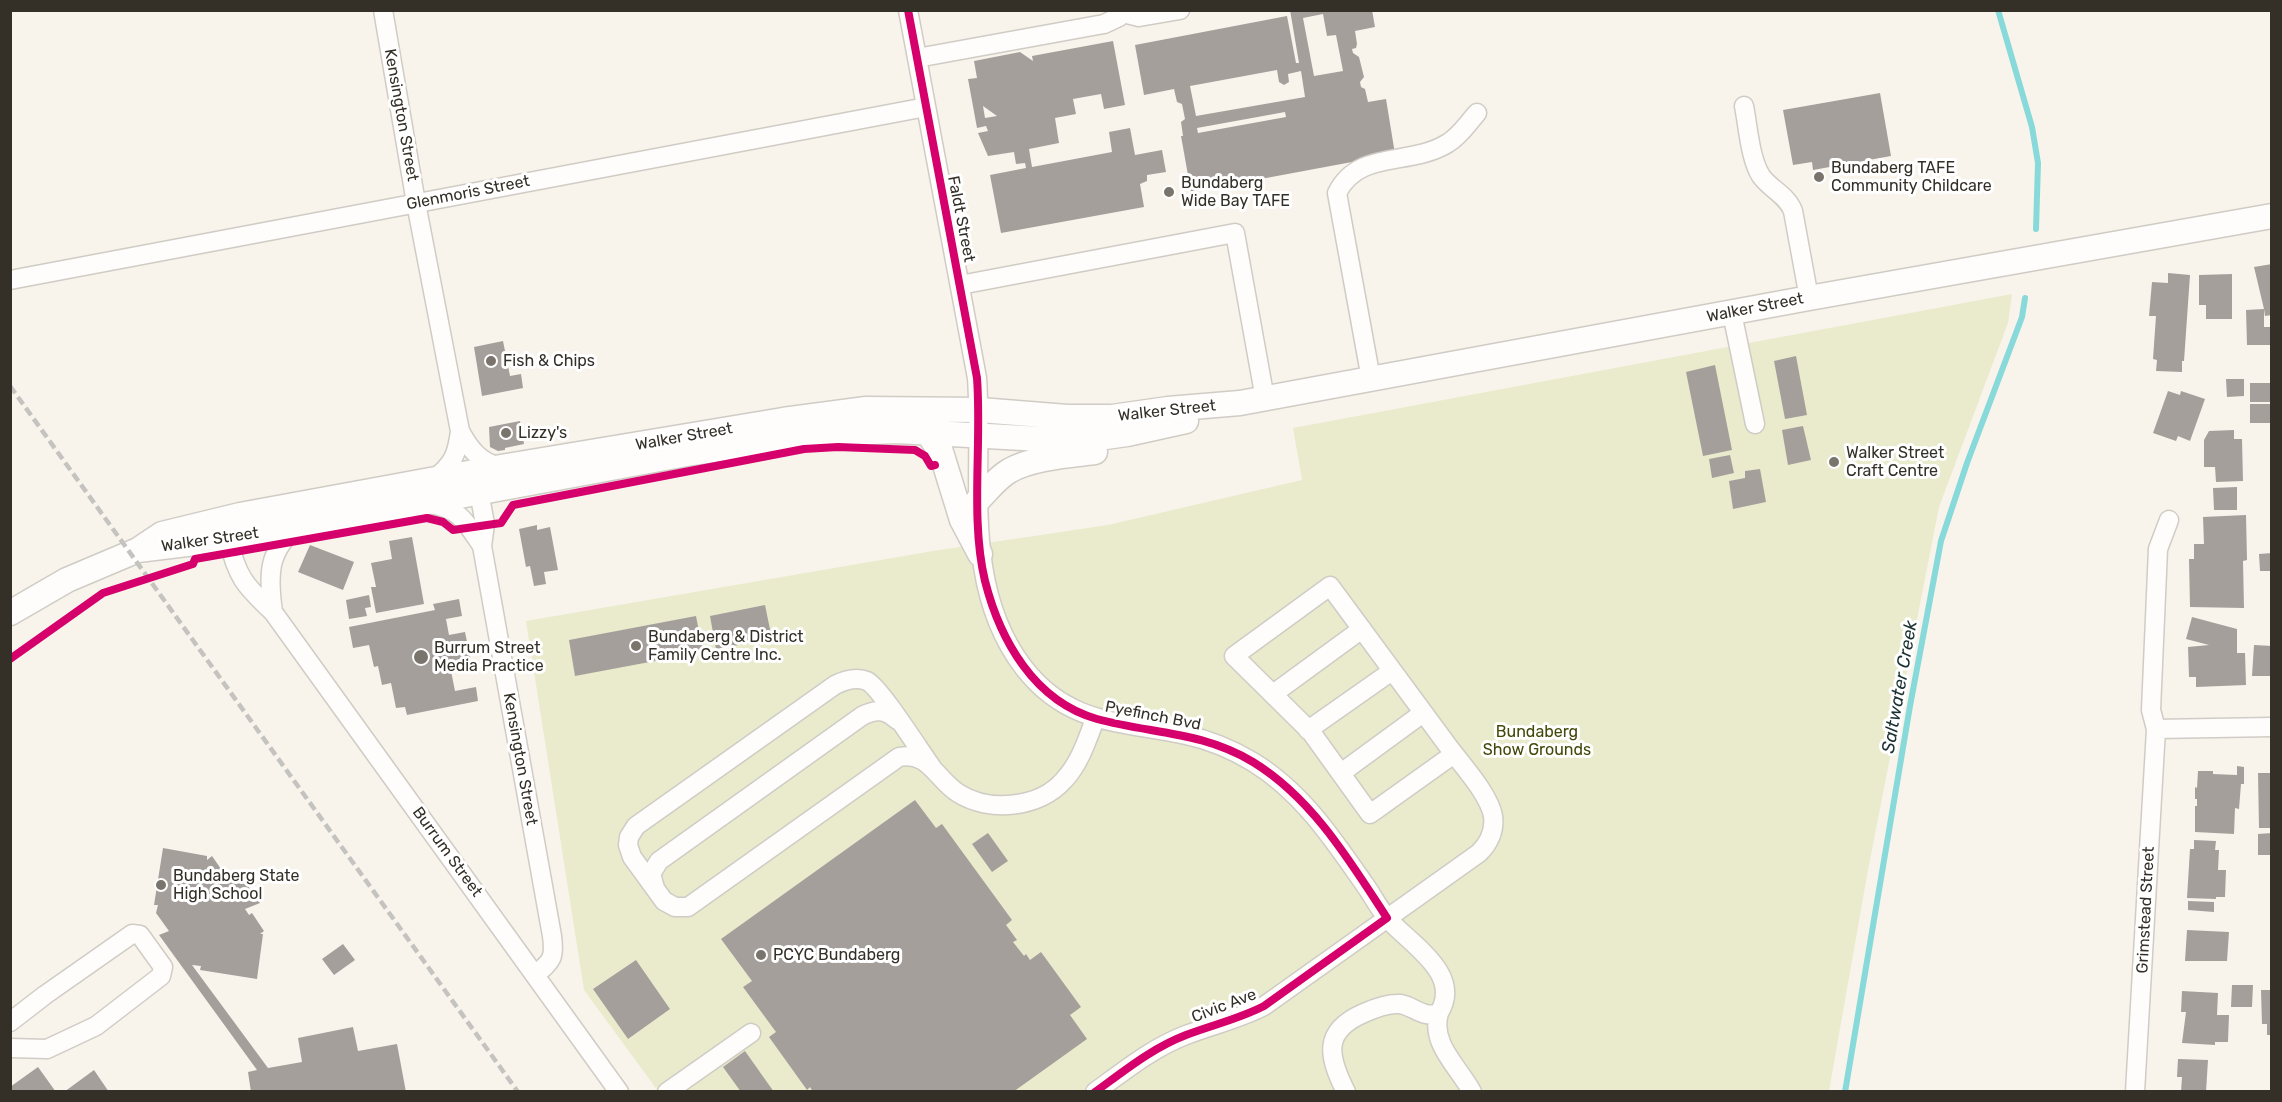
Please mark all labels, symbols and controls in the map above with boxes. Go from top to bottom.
street label: Kensington Street [380,47,422,183]
place label: Bundaberg TAFE Community Childcare [1831,158,1992,196]
marker: Bundaberg TAFE Community Childcare [1812,170,1826,184]
street label: Glenmoris Street [405,172,531,214]
place label: Bundaberg Wide Bay TAFE [1181,173,1290,211]
street label: Faldt Street [943,174,979,264]
marker: Bundaberg Wide Bay TAFE [1162,185,1176,199]
street label: Walker Street [1705,289,1805,327]
place label: Fish & Chips [503,351,595,371]
marker: Fish & Chips [484,354,498,368]
street label: Walker Street [1117,396,1217,426]
street label: Walker Street [634,419,734,455]
place label: Lizzy's [518,423,567,443]
marker: Lizzy's [499,426,513,440]
place label: Walker Street Craft Centre [1846,443,1944,481]
marker: Walker Street Craft Centre [1827,455,1841,469]
street label: Walker Street [160,524,260,556]
water label: Saltwater Creek [1878,619,1922,755]
place label: Bundaberg & District Family Centre Inc. [648,627,804,665]
place label: Burrum Street Media Practice [434,638,544,676]
marker: Bundaberg & District Family Centre Inc. [629,639,643,653]
marker: Burrum Street Media Practice [412,648,430,666]
street label: Kensington Street [499,691,541,827]
street label: Pyefinch Bvd [1103,697,1203,735]
park label: Bundaberg Show Grounds [1483,722,1591,760]
street label: Burrum Street [408,803,486,901]
street label: Grimstead Street [2133,846,2159,974]
place label: Bundaberg State High School [173,866,299,904]
marker: Bundaberg State High School [154,878,168,892]
place label: PCYC Bundaberg [773,945,900,965]
marker: PCYC Bundaberg [754,948,768,962]
street label: Civic Ave [1189,985,1259,1027]

